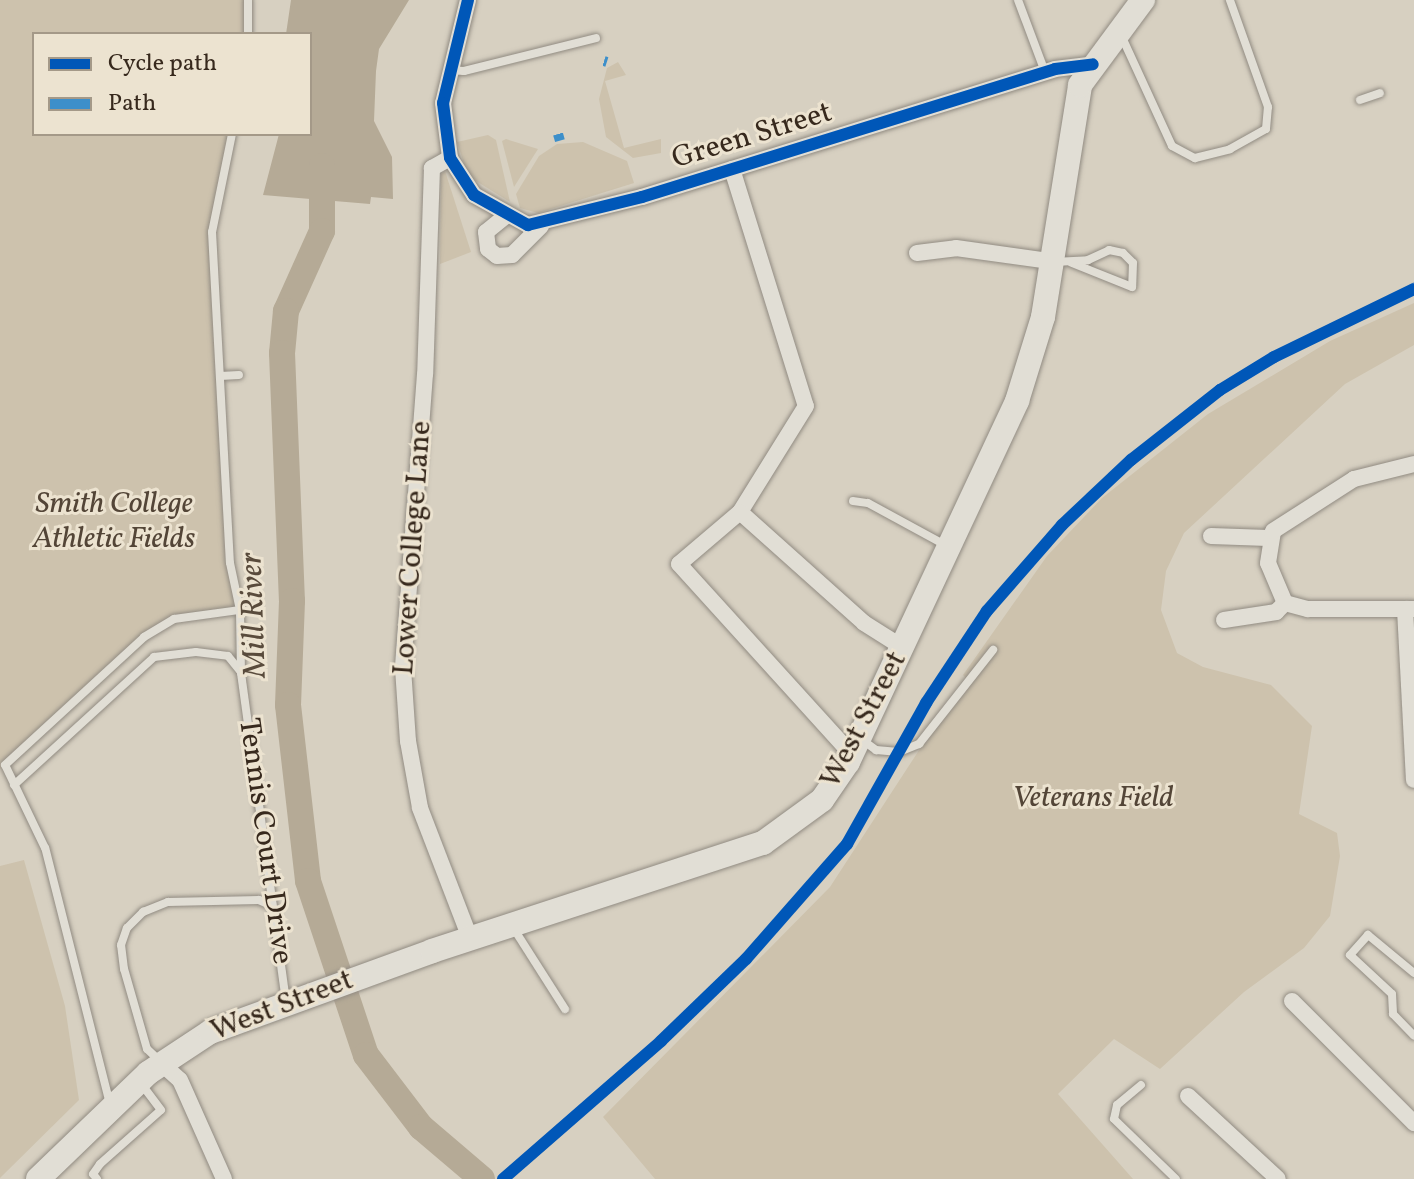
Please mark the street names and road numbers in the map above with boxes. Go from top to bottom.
street label: Green Street [668,95,836,177]
street label: Lower College Lane [386,420,440,676]
street label: West Street [813,645,915,795]
street label: Tennis Court Drive [230,716,300,966]
street label: West Street [206,962,358,1050]

